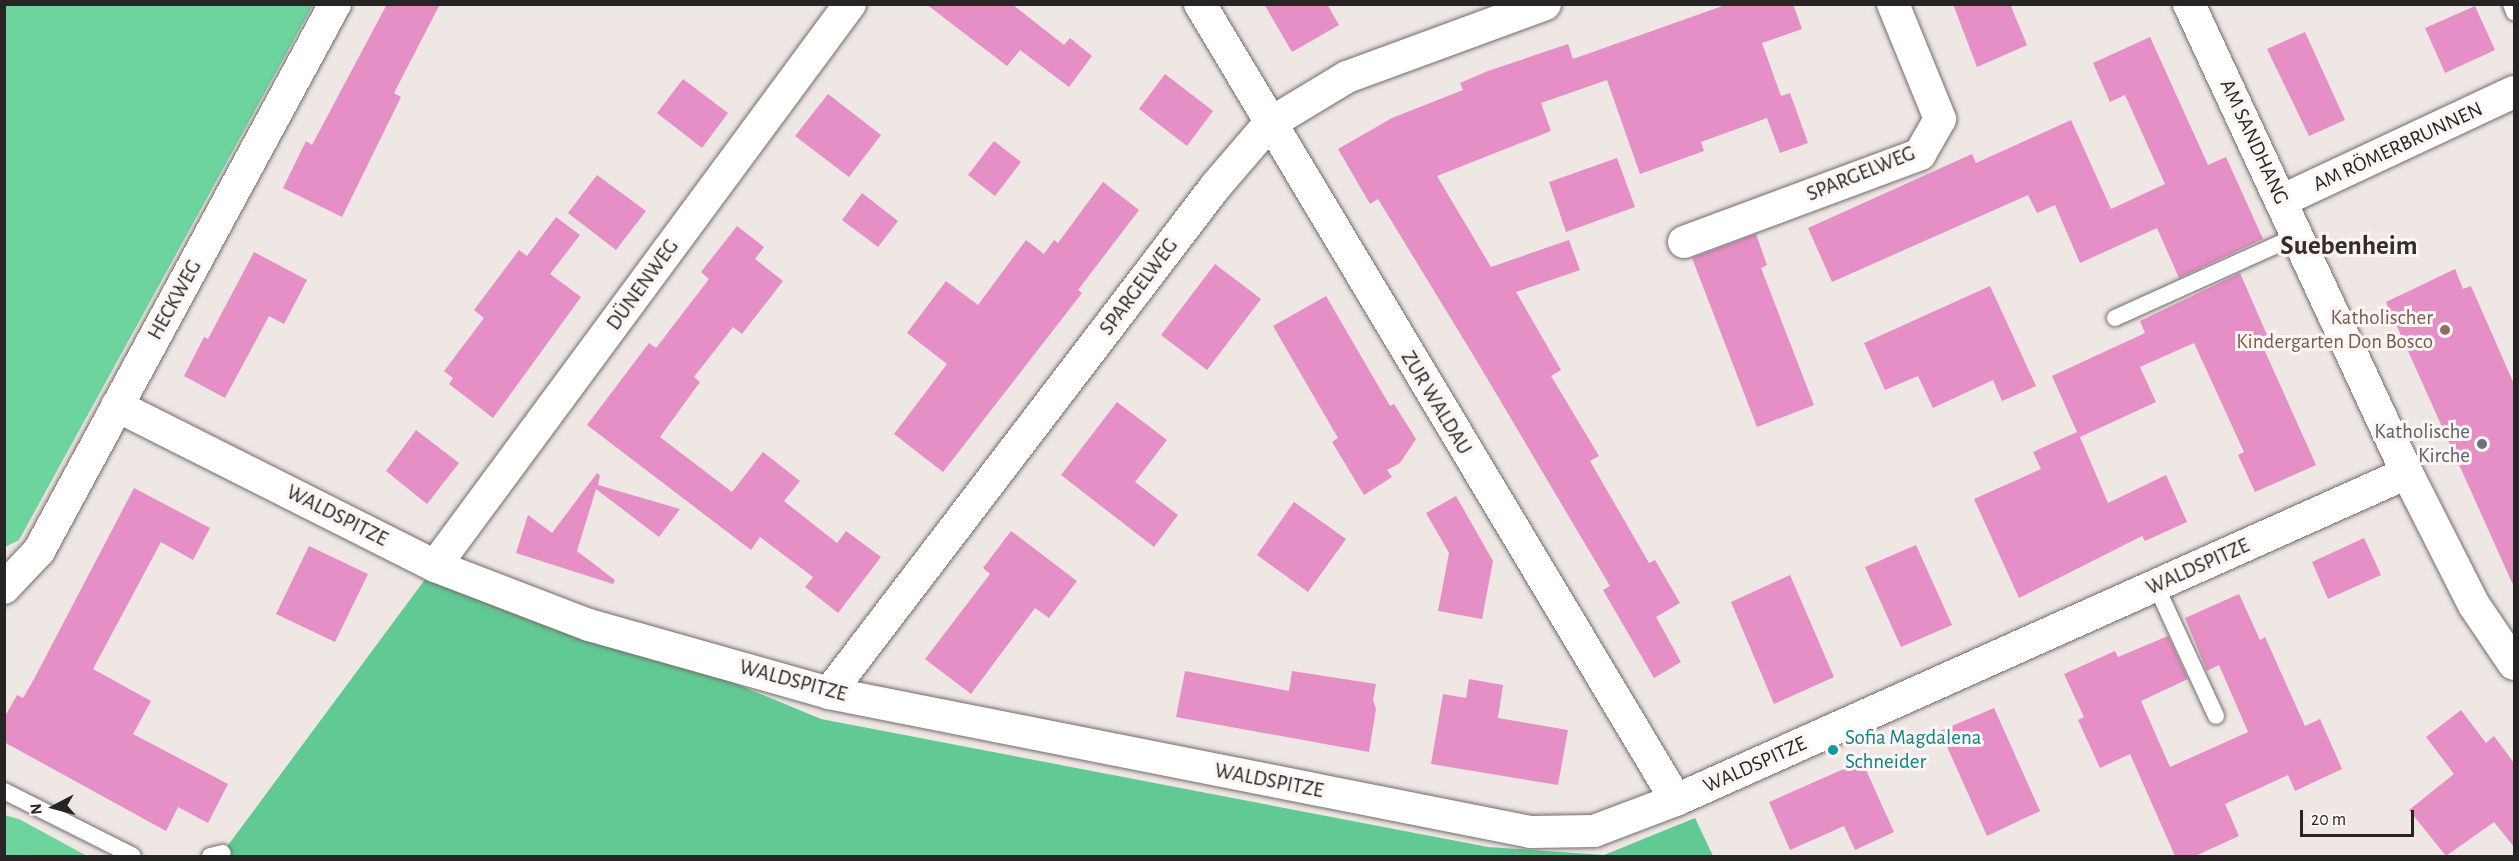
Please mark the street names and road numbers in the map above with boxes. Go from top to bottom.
street label: AM SANDHANG [2214,75,2294,209]
street label: AM RÖMERBRUNNEN [2309,97,2487,197]
street label: SPARGELWEG [1803,141,1919,207]
street label: SPARGELWEG [1094,234,1184,340]
street label: DÜNENWEG [602,235,684,335]
street label: HECKWEG [143,256,207,344]
street label: ZUR WALDAU [1395,346,1477,460]
street label: WALDSPITZE [282,480,392,552]
street label: WALDSPITZE [2142,533,2254,601]
street label: WALDSPITZE [736,655,850,707]
street label: WALDSPITZE [1699,731,1811,799]
street label: WALDSPITZE [1212,758,1326,804]

